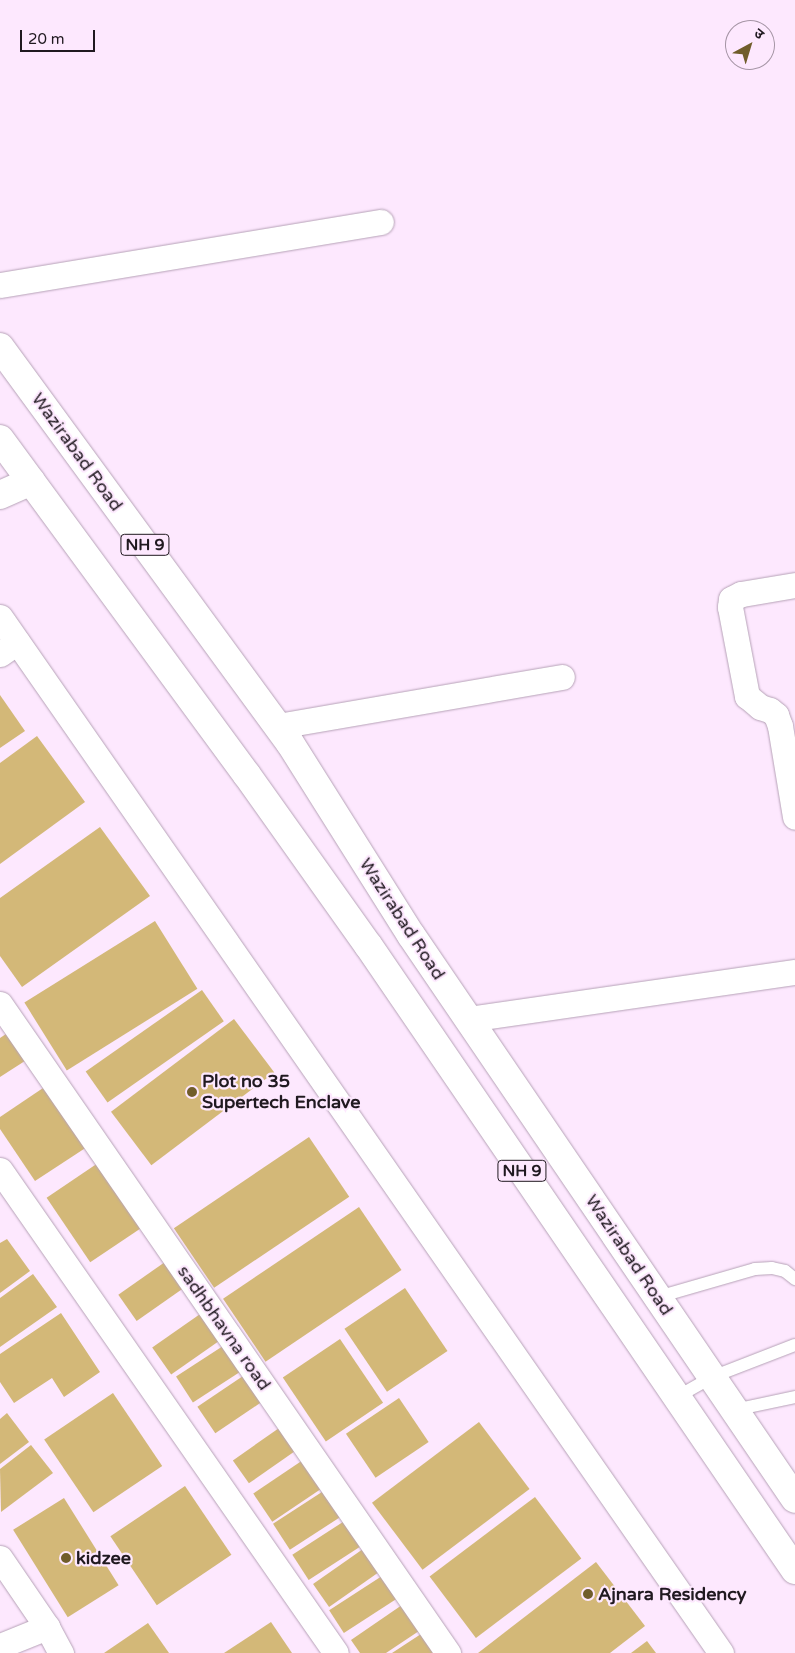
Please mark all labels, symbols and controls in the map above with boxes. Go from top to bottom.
scale bar [22,20,98,52]
north arrow [725,20,775,70]
text: उ [751,25,768,43]
text: 20 m [28,30,65,48]
street label: Wazirabad Road [27,389,127,515]
road number: NH 9 [120,532,170,558]
street label: Wazirabad Road [355,854,449,984]
place label: Plot no 35 Supertech Enclave [202,1071,360,1114]
marker: Plot no 35 Supertech Enclave [186,1086,198,1098]
road number: NH 9 [497,1158,547,1184]
street label: Wazirabad Road [581,1191,677,1319]
street label: sadhbhavna road [173,1261,275,1395]
place label: kidzee [76,1547,131,1569]
marker: kidzee [60,1552,72,1564]
place label: Ajnara Residency [598,1583,747,1605]
marker: Ajnara Residency [582,1588,594,1600]

